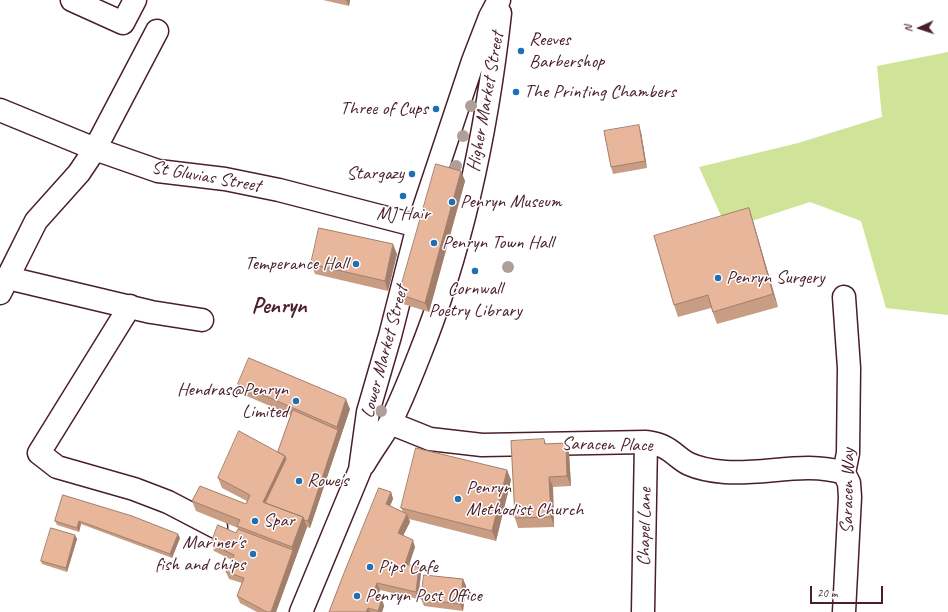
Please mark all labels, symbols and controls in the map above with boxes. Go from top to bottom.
north arrow [900,8,940,48]
text: N [901,25,915,32]
place label: Reeves Barbershop [529,29,604,73]
street label: Higher Market Street [462,30,510,174]
marker: Reeves Barbershop [516,46,526,56]
place label: The Printing Chambers [524,81,676,103]
marker: The Printing Chambers [511,87,521,97]
place label: Three of Cups [340,98,428,120]
marker: Three of Cups [431,104,441,114]
street label: St Gluvias Street [150,156,262,198]
place label: Stargazy [346,163,404,185]
marker: Stargazy [407,169,417,179]
marker: MJ Hair [398,191,408,201]
place label: Penryn Museum [460,191,561,213]
marker: Penryn Museum [447,197,457,207]
place label: MJ Hair [376,203,430,225]
place label: Penryn Town Hall [442,232,554,254]
marker: Penryn Town Hall [429,238,439,248]
place label: Temperance Hall [245,253,348,275]
marker: Temperance Hall [351,259,361,269]
marker: Cornwall Poetry Library [470,266,480,276]
place label: Penryn Surgery [726,267,825,289]
marker: Penryn Surgery [713,273,723,283]
place label: Cornwall Poetry Library [428,278,522,322]
street label: Lower Market Street [356,283,414,421]
district label: Penryn [251,293,307,321]
place label: Hendras@Penryn Limited [177,379,288,423]
marker: Hendras@Penryn Limited [291,396,301,406]
street label: Saracen Place [561,433,653,457]
street label: Saracen Way [836,448,860,534]
place label: Rowe's [307,470,348,492]
marker: Rowe's [294,476,304,486]
place label: Penryn Methodist Church [466,477,583,521]
street label: Chapel Lane [633,488,657,566]
marker: Penryn Methodist Church [453,494,463,504]
place label: Spar [263,510,295,532]
marker: Spar [250,516,260,526]
place label: Mariner's fish and chips [155,532,245,576]
marker: Mariner's fish and chips [248,549,258,559]
place label: Pips Cafe [378,556,438,578]
marker: Pips Cafe [365,562,375,572]
scale bar [812,578,885,604]
place label: Penryn Post Office [365,585,482,607]
text: 20 m [817,585,837,601]
marker: Penryn Post Office [352,591,362,601]

